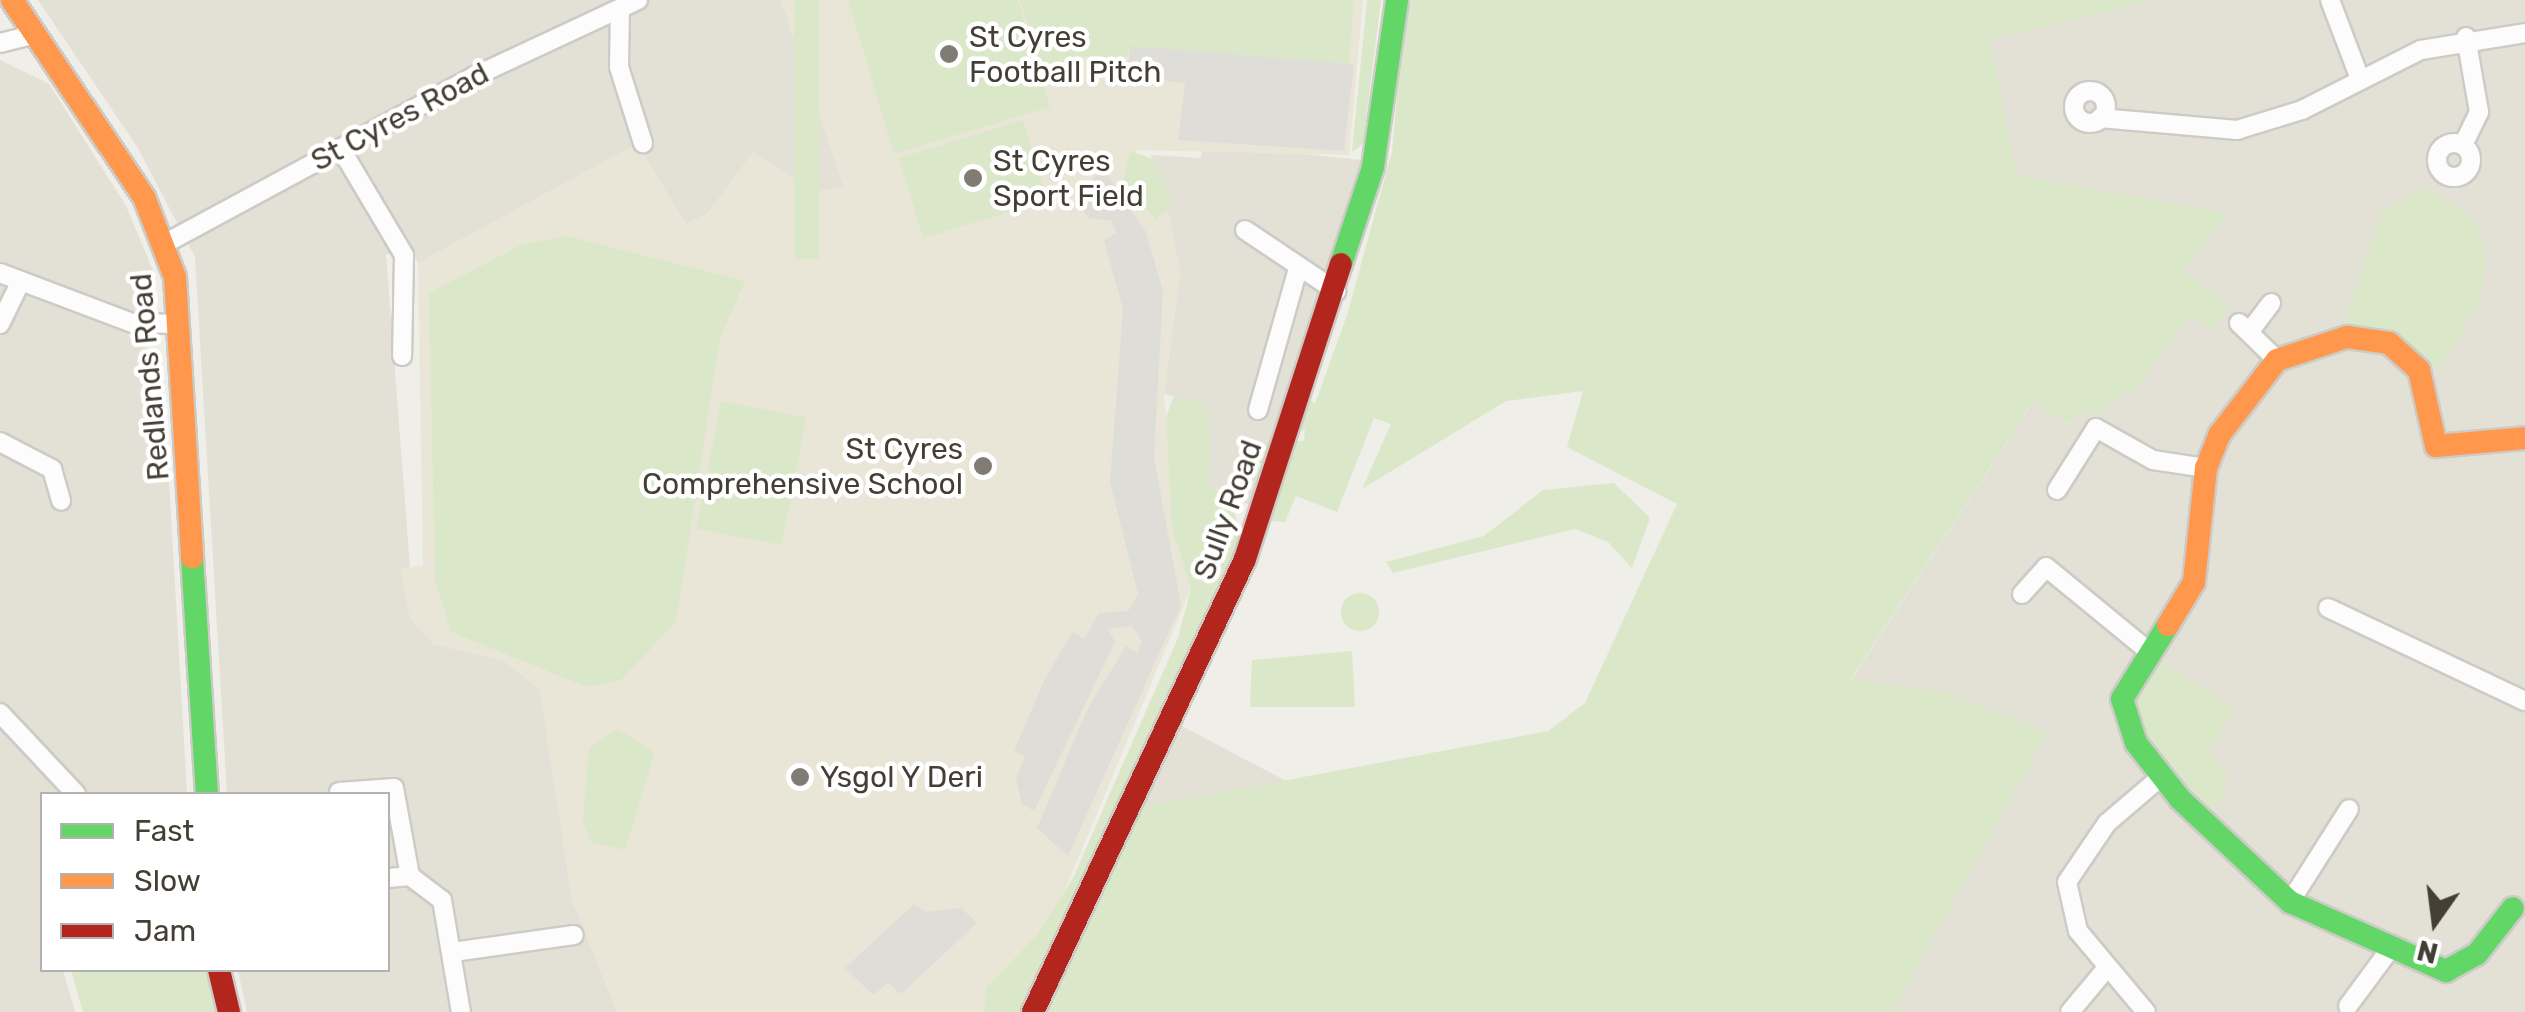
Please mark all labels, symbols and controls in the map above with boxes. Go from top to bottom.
place label: St Cyres Football Pitch [969,19,1162,90]
marker: St Cyres Football Pitch [938,43,960,65]
street label: St Cyres Road [305,55,495,179]
place label: St Cyres Sport Field [993,143,1144,214]
marker: St Cyres Sport Field [962,167,984,189]
street label: Redlands Road [123,272,177,482]
place label: St Cyres Comprehensive School [642,431,963,502]
street label: Sully Road [1186,435,1270,585]
marker: St Cyres Comprehensive School [972,455,994,477]
place label: Ysgol Y Deri [820,759,985,795]
marker: Ysgol Y Deri [789,766,811,788]
legend [40,792,390,972]
text: Fast [134,813,194,849]
text: Slow [134,863,201,899]
north arrow [2385,872,2485,972]
text: Jam [134,913,196,949]
text: N [2414,933,2441,970]

